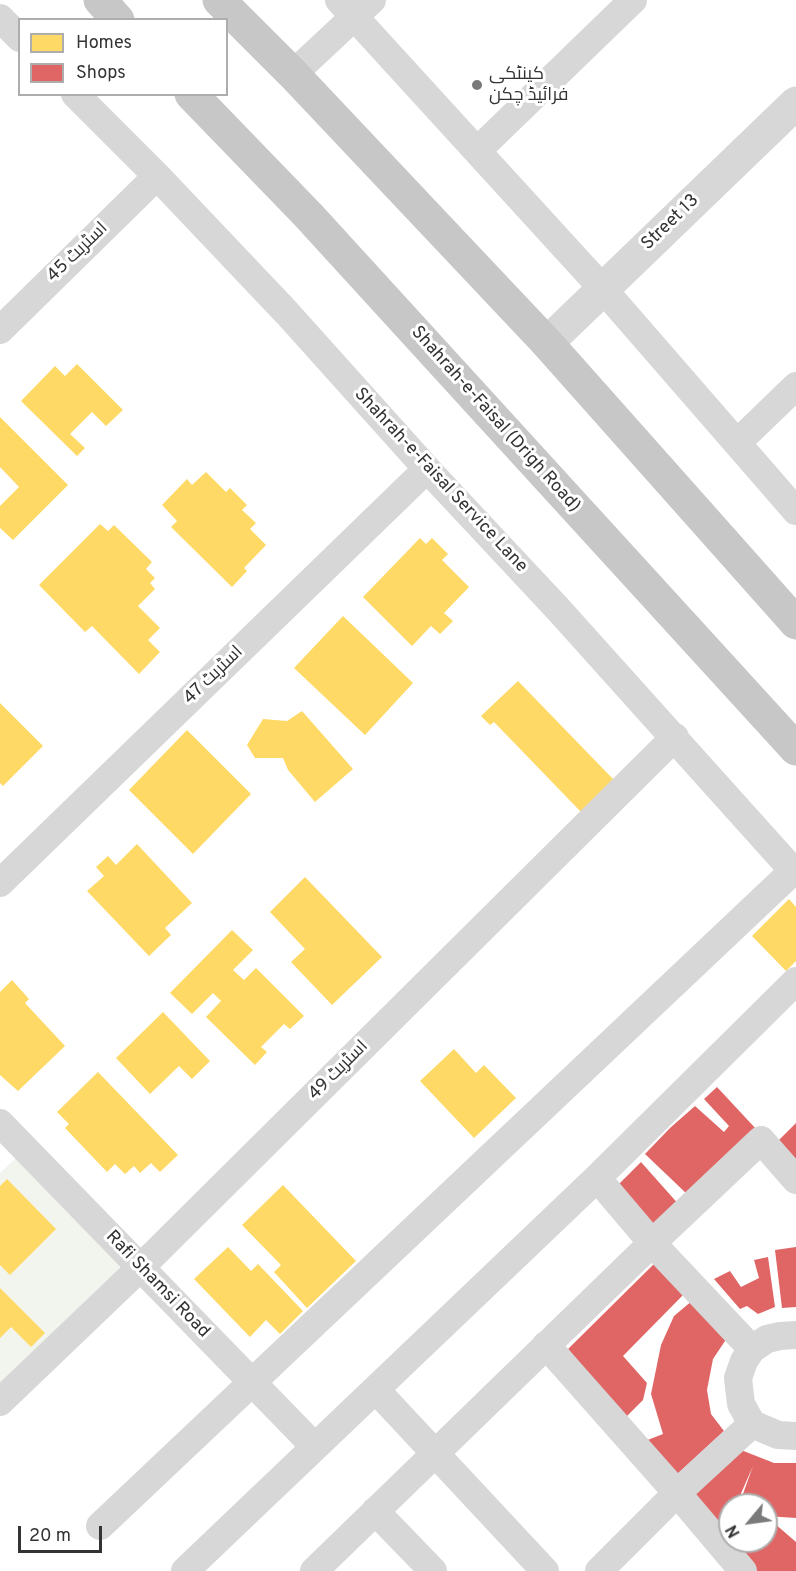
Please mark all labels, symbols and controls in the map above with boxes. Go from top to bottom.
legend [18,18,228,96]
text: Homes [76,32,132,55]
text: Shops [76,62,126,85]
place label: کینٹکی فرائیڈ چکن [489,64,569,106]
marker: کینٹکی فرائیڈ چکن [470,78,484,92]
street label: Street 13 [638,190,704,256]
street label: اسٹریٹ 45 [43,219,113,287]
street label: Shahrah-e-Faisal (Drigh Road) [406,322,584,518]
street label: Shahrah-e-Faisal Service Lane [349,384,531,578]
street label: اسٹریٹ 47 [180,642,248,710]
street label: اسٹریٹ 49 [305,1037,373,1105]
street label: Rafi Shamsi Road [100,1227,214,1343]
north arrow [718,1493,778,1553]
scale bar [21,1514,105,1552]
text: N [722,1521,746,1541]
text: 20 m [29,1525,71,1548]

